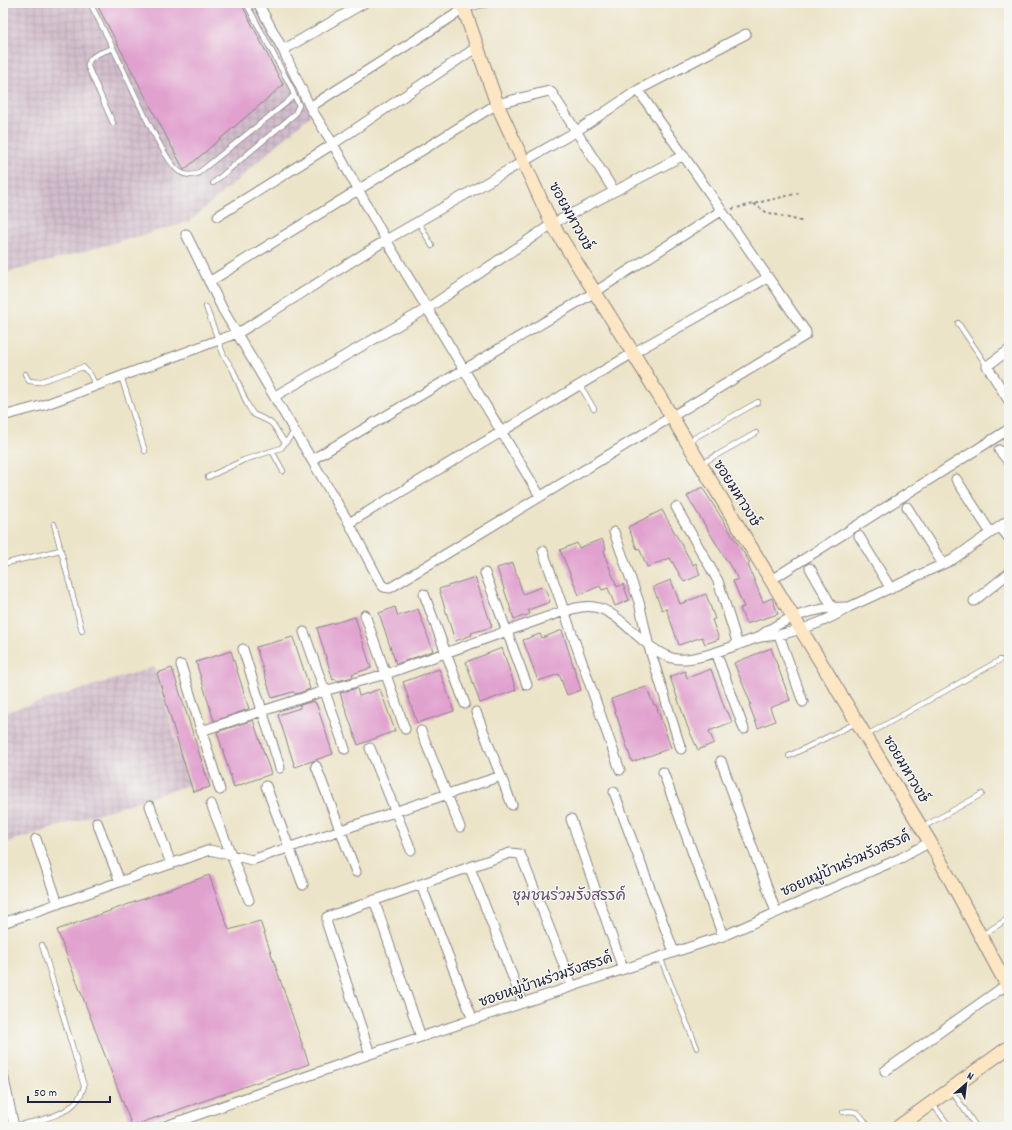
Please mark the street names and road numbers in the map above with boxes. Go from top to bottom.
street label: ซอยมหาวงษ์ [543,179,598,256]
street label: ซอยมหาวงษ์ [707,456,766,532]
street label: ซอยมหาวงษ์ [877,732,934,808]
street label: ซอยหมู่บ้านร่วมรังสรรค์ [778,826,914,903]
street label: ซอยหมู่บ้านร่วมรังสรรค์ [476,948,616,1013]

